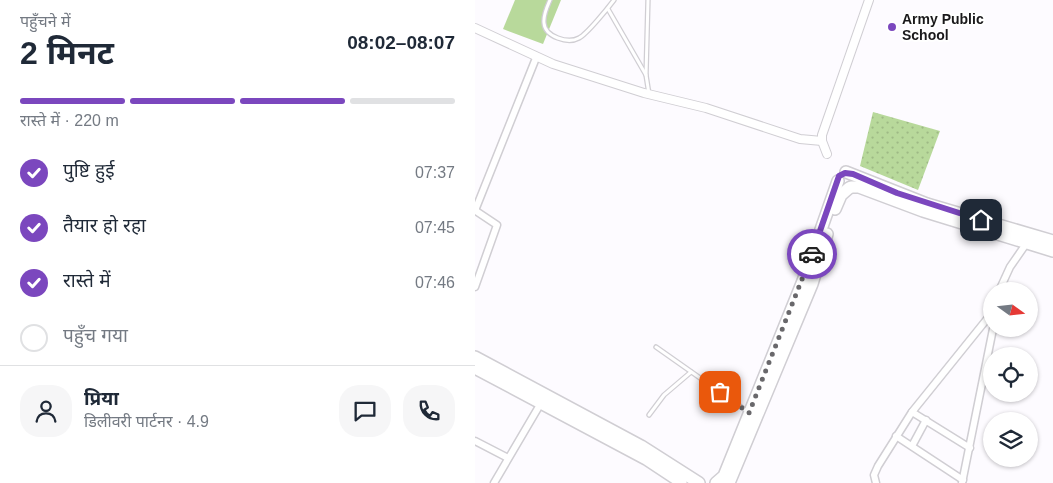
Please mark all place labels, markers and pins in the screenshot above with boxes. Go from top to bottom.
place label: Army Public School [902,11,984,43]
marker: Army Public School [886,21,898,33]
pin [960,199,1002,241]
pin [699,371,741,413]

